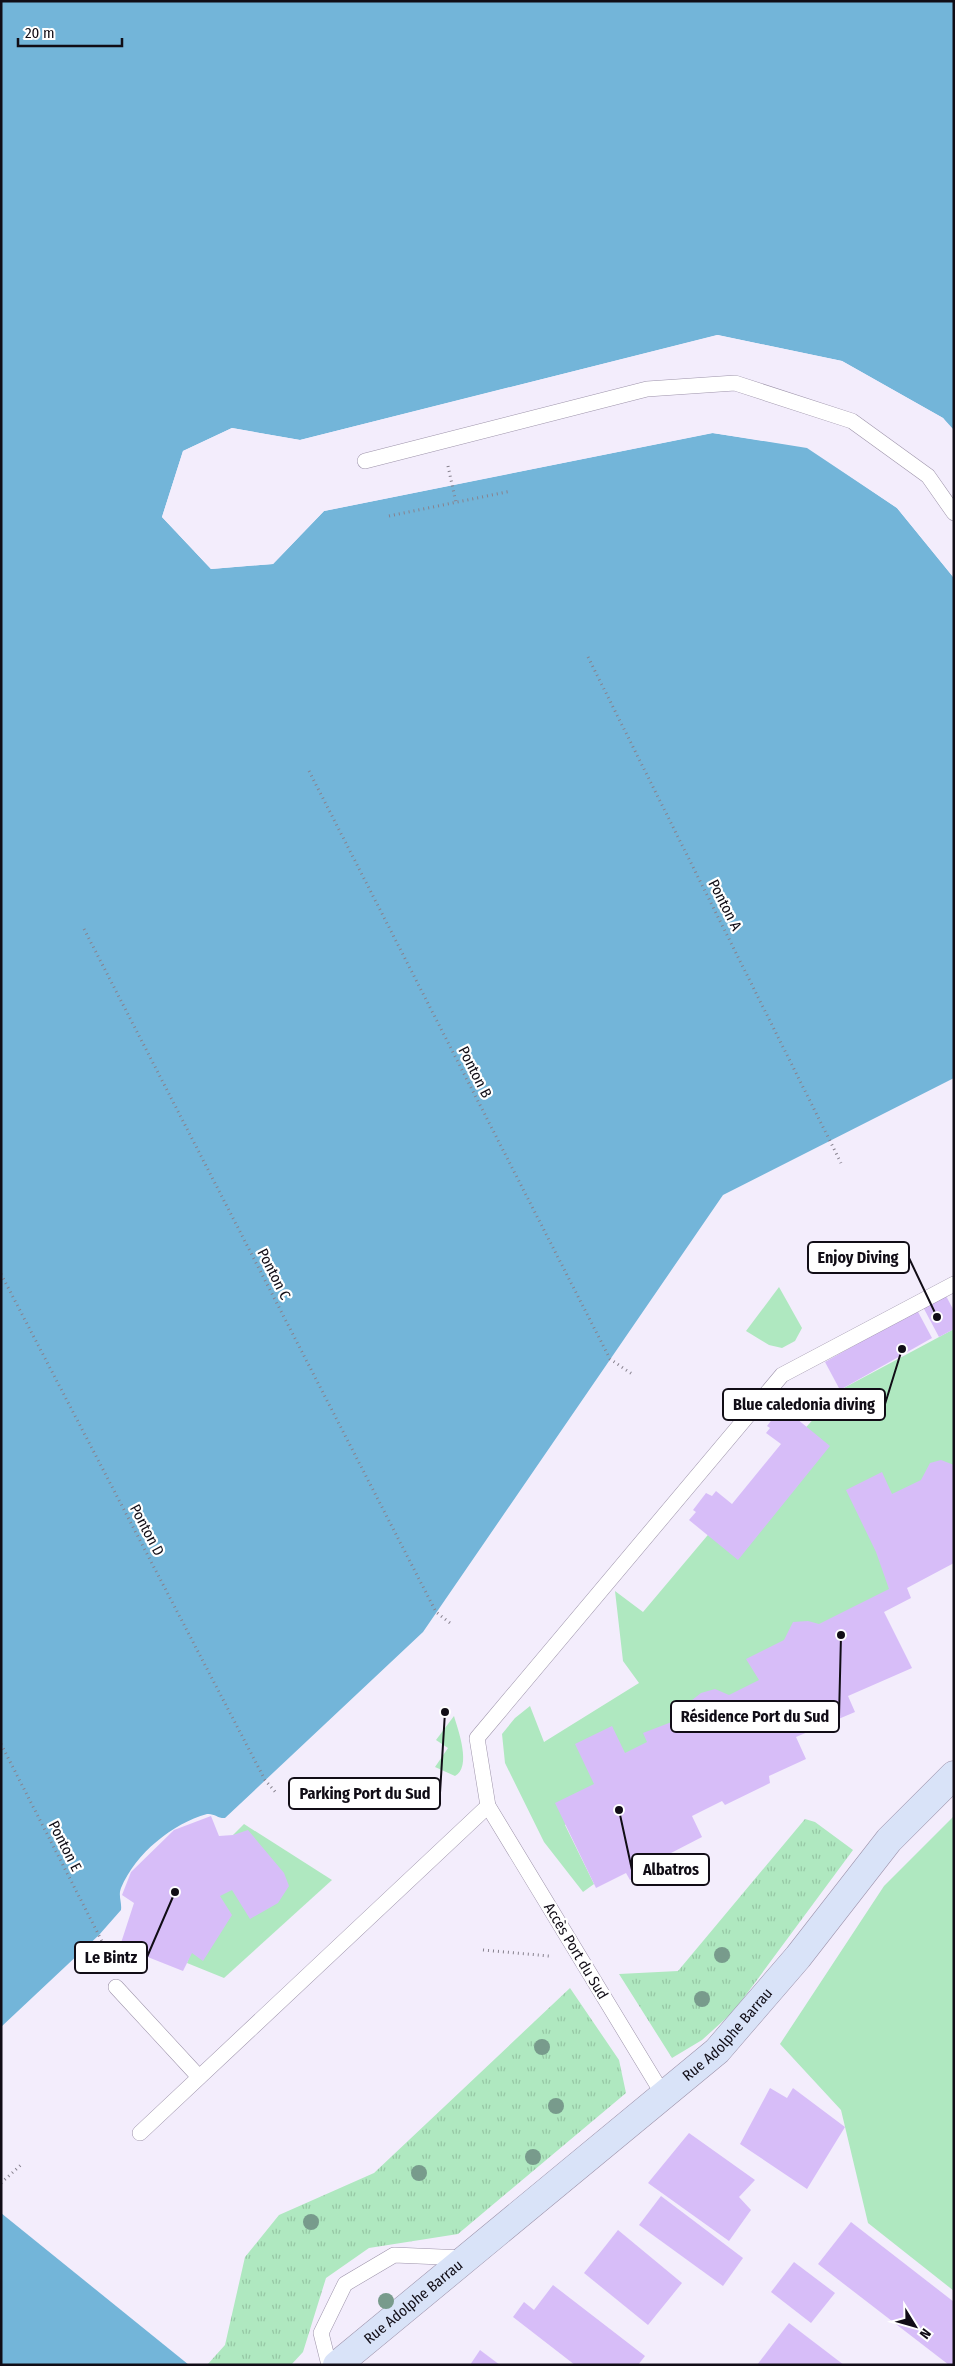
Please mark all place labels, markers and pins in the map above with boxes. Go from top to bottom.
callout: Enjoy Diving [808,1242,909,1273]
callout: Blue caledonia diving [723,1389,885,1420]
callout: Résidence Port du Sud [671,1701,839,1732]
callout: Parking Port du Sud [289,1778,440,1809]
callout: Albatros [632,1854,709,1885]
callout: Le Bintz [75,1942,147,1973]

